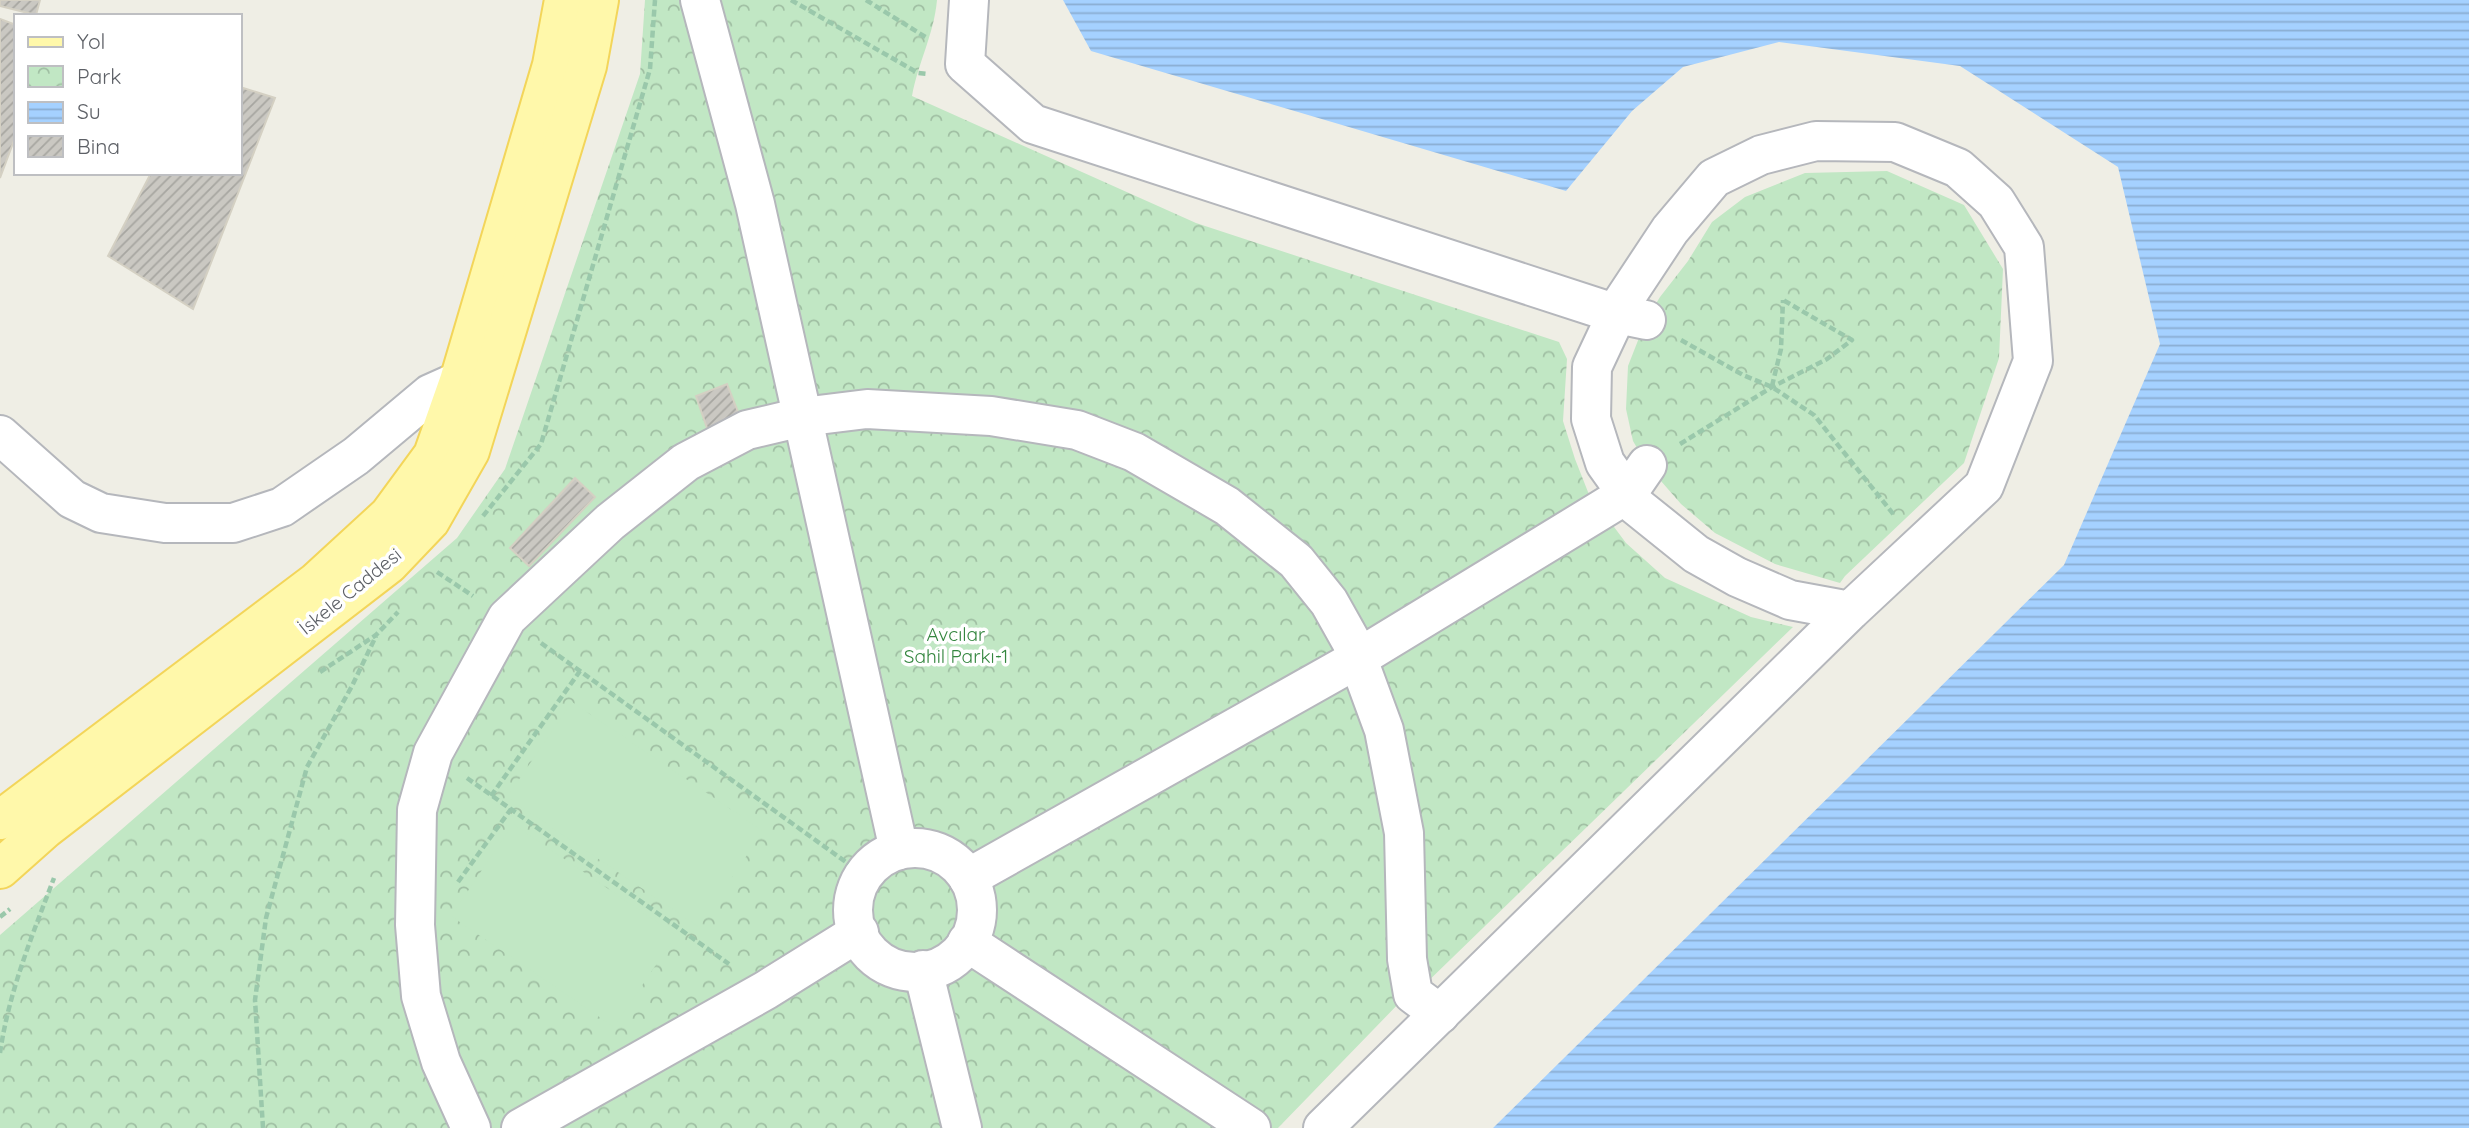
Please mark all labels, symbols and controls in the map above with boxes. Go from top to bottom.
legend [14,14,242,175]
text: Yol [77,28,105,54]
text: Park [77,63,121,89]
text: Su [77,98,101,124]
text: Bina [77,133,120,159]
street label: İskele Caddesi [294,542,406,640]
park label: Avcılar Sahil Parkı-1 [904,622,1008,668]

